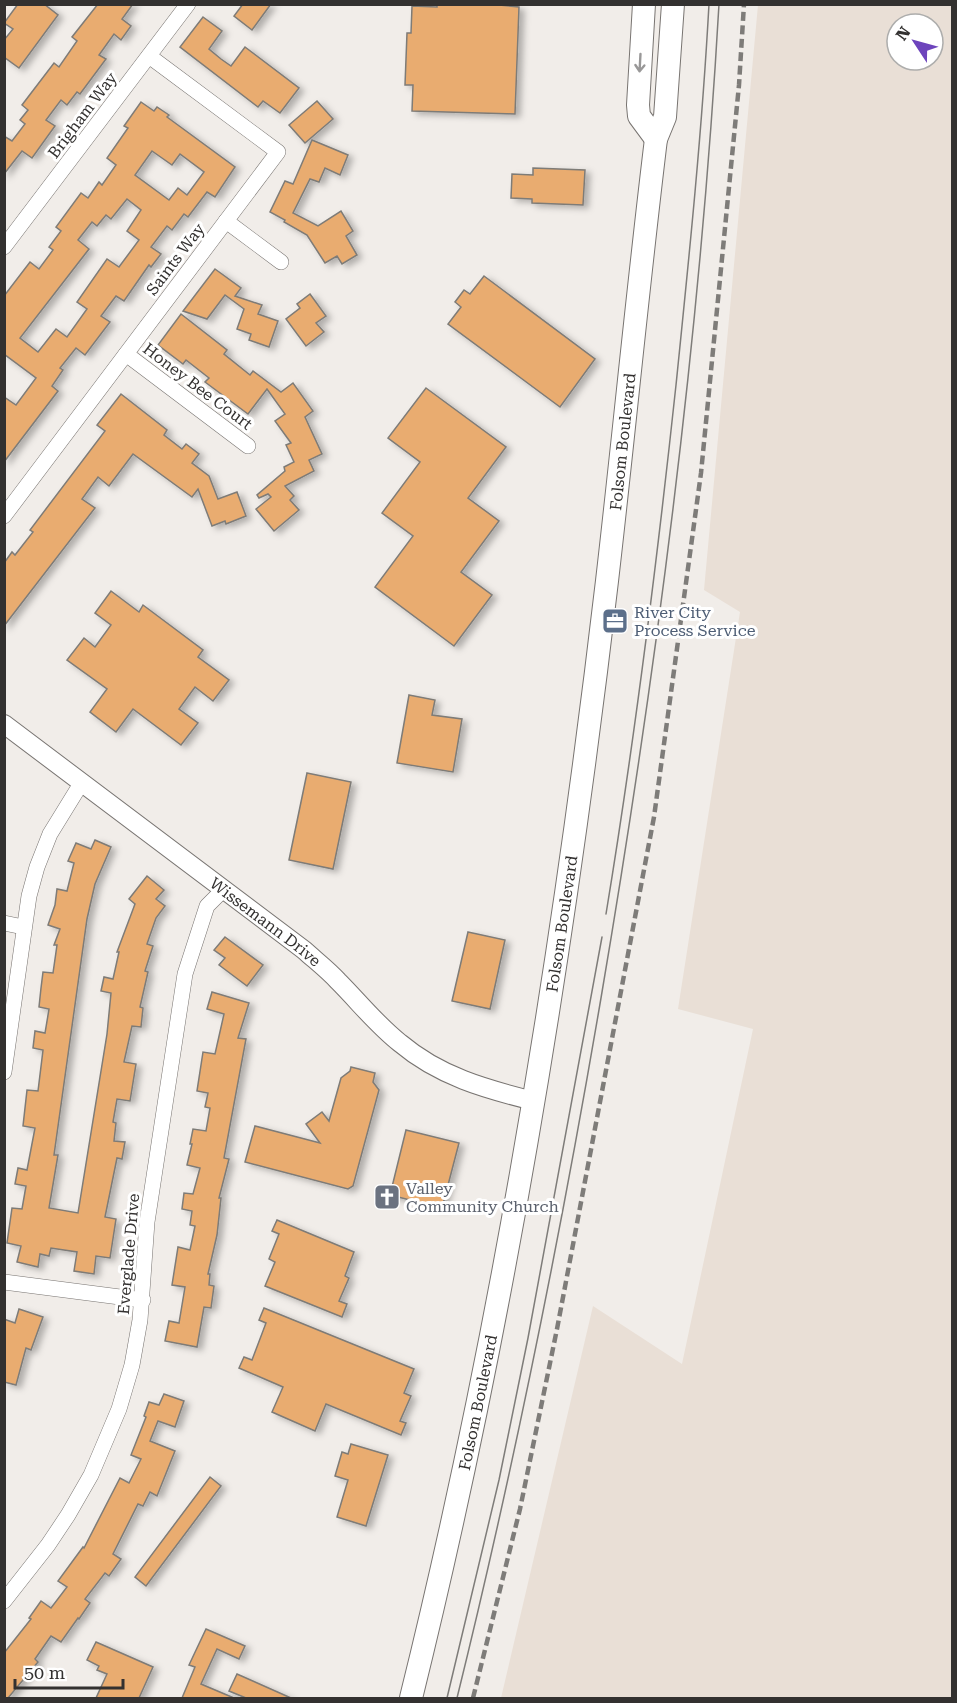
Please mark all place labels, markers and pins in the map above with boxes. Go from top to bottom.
place label: River City Process Service [634,603,756,640]
office icon: River City Process Service [600,606,630,636]
place label: Valley Community Church [406,1179,559,1216]
church icon: Valley Community Church [372,1182,402,1212]

